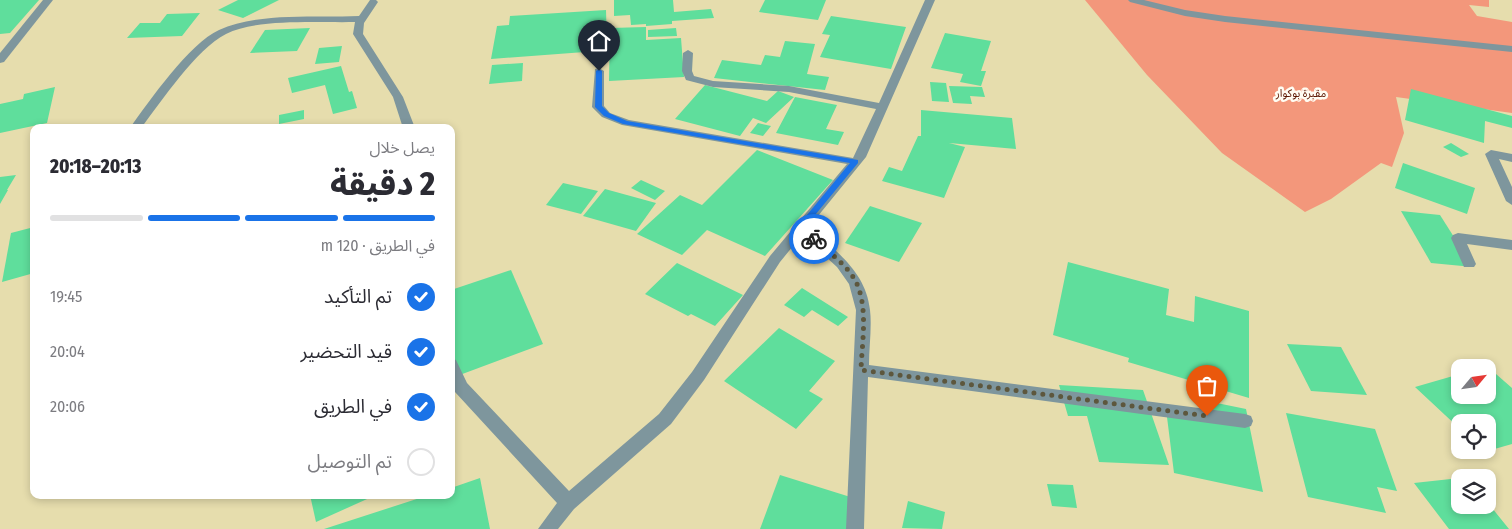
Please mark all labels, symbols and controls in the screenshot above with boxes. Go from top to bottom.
pin [578,20,620,71]
icon: home [585,27,613,55]
park label: مقبرة بوكوار [1275,87,1326,100]
text: يصل خلال [369,138,435,157]
text: 20:13–20:18 [50,155,141,178]
text: 2 دقيقة [330,165,435,203]
courier [789,214,839,264]
icon: bike [800,225,828,253]
text: في الطريق · 120 m [321,236,435,255]
icon: check [407,283,435,311]
text: تم التأكيد [324,285,392,308]
text: 19:45 [50,287,82,306]
icon: check [407,338,435,366]
text: قيد التحضير [301,340,392,363]
text: 20:04 [50,342,85,361]
north arrow [1451,359,1496,404]
map controls [1451,359,1496,514]
pin [1186,365,1228,416]
icon: bag [1193,372,1221,400]
icon: check [407,393,435,421]
text: في الطريق [314,395,392,418]
text: 20:06 [50,397,85,416]
button: locate [1451,414,1496,459]
text: تم التوصيل [308,450,392,473]
button: layers [1451,469,1496,514]

